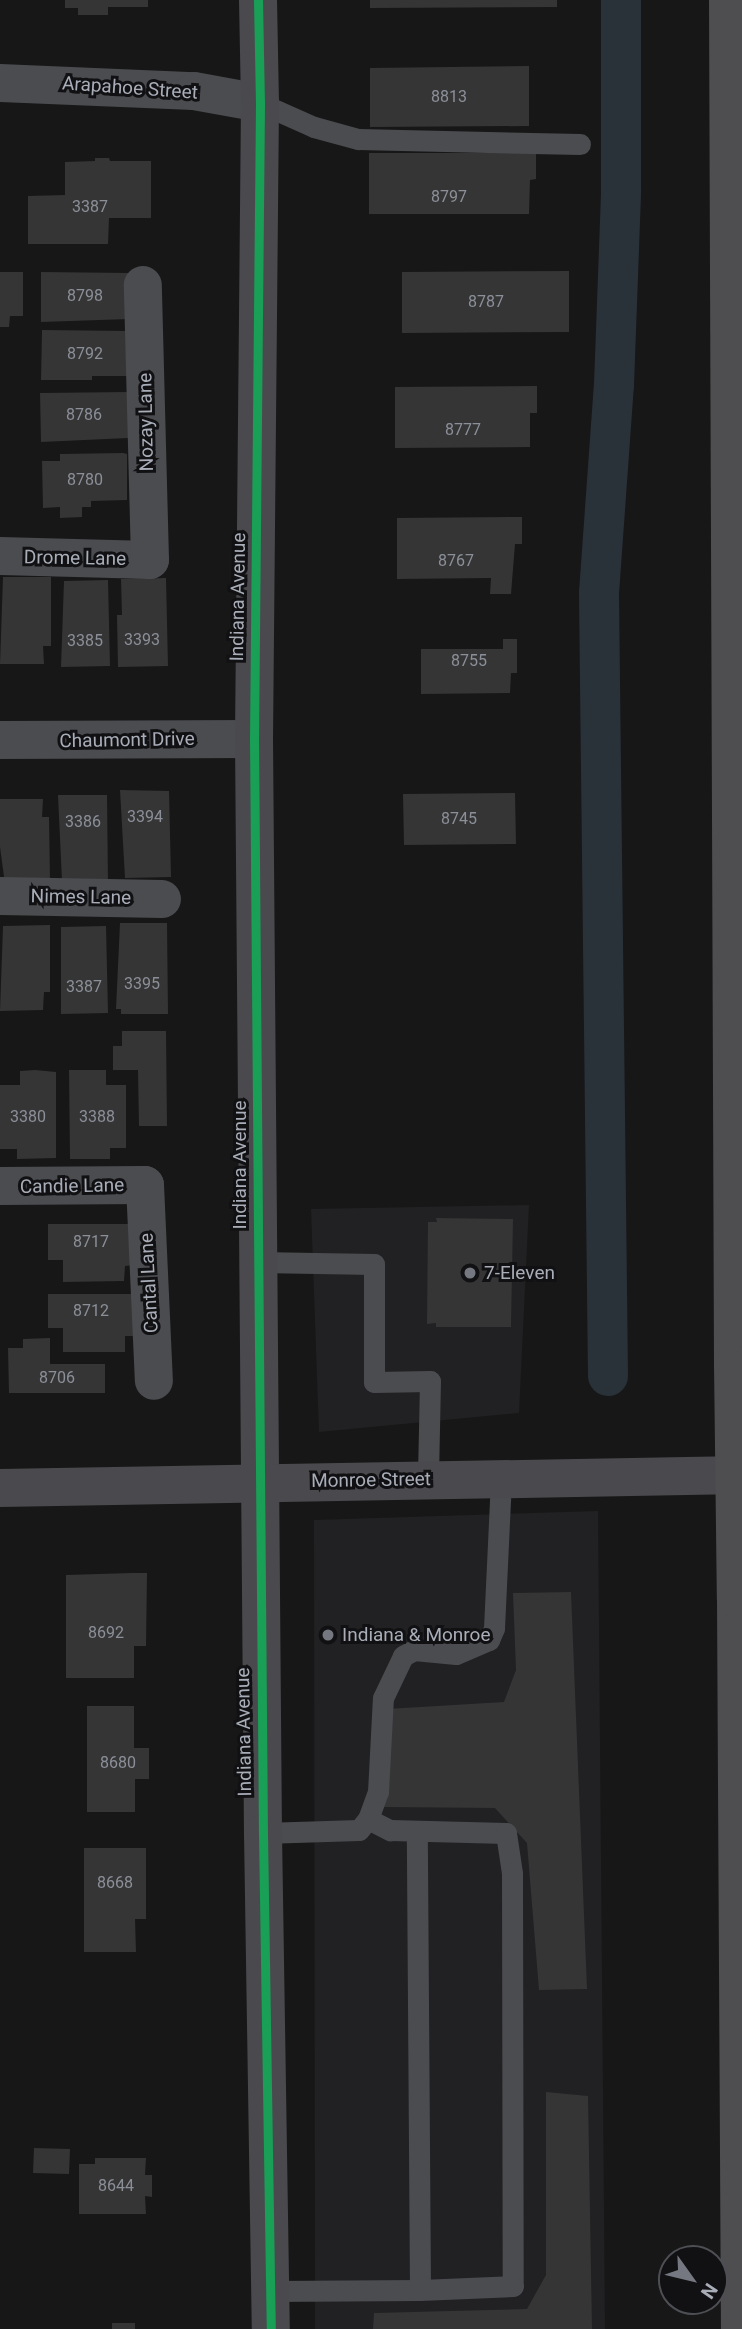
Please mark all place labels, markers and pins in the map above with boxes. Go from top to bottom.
place label: 7-Eleven [484,1262,555,1284]
marker: 7-Eleven [462,1265,478,1281]
place label: Indiana & Monroe [342,1624,490,1646]
marker: Indiana & Monroe [320,1627,336,1643]

